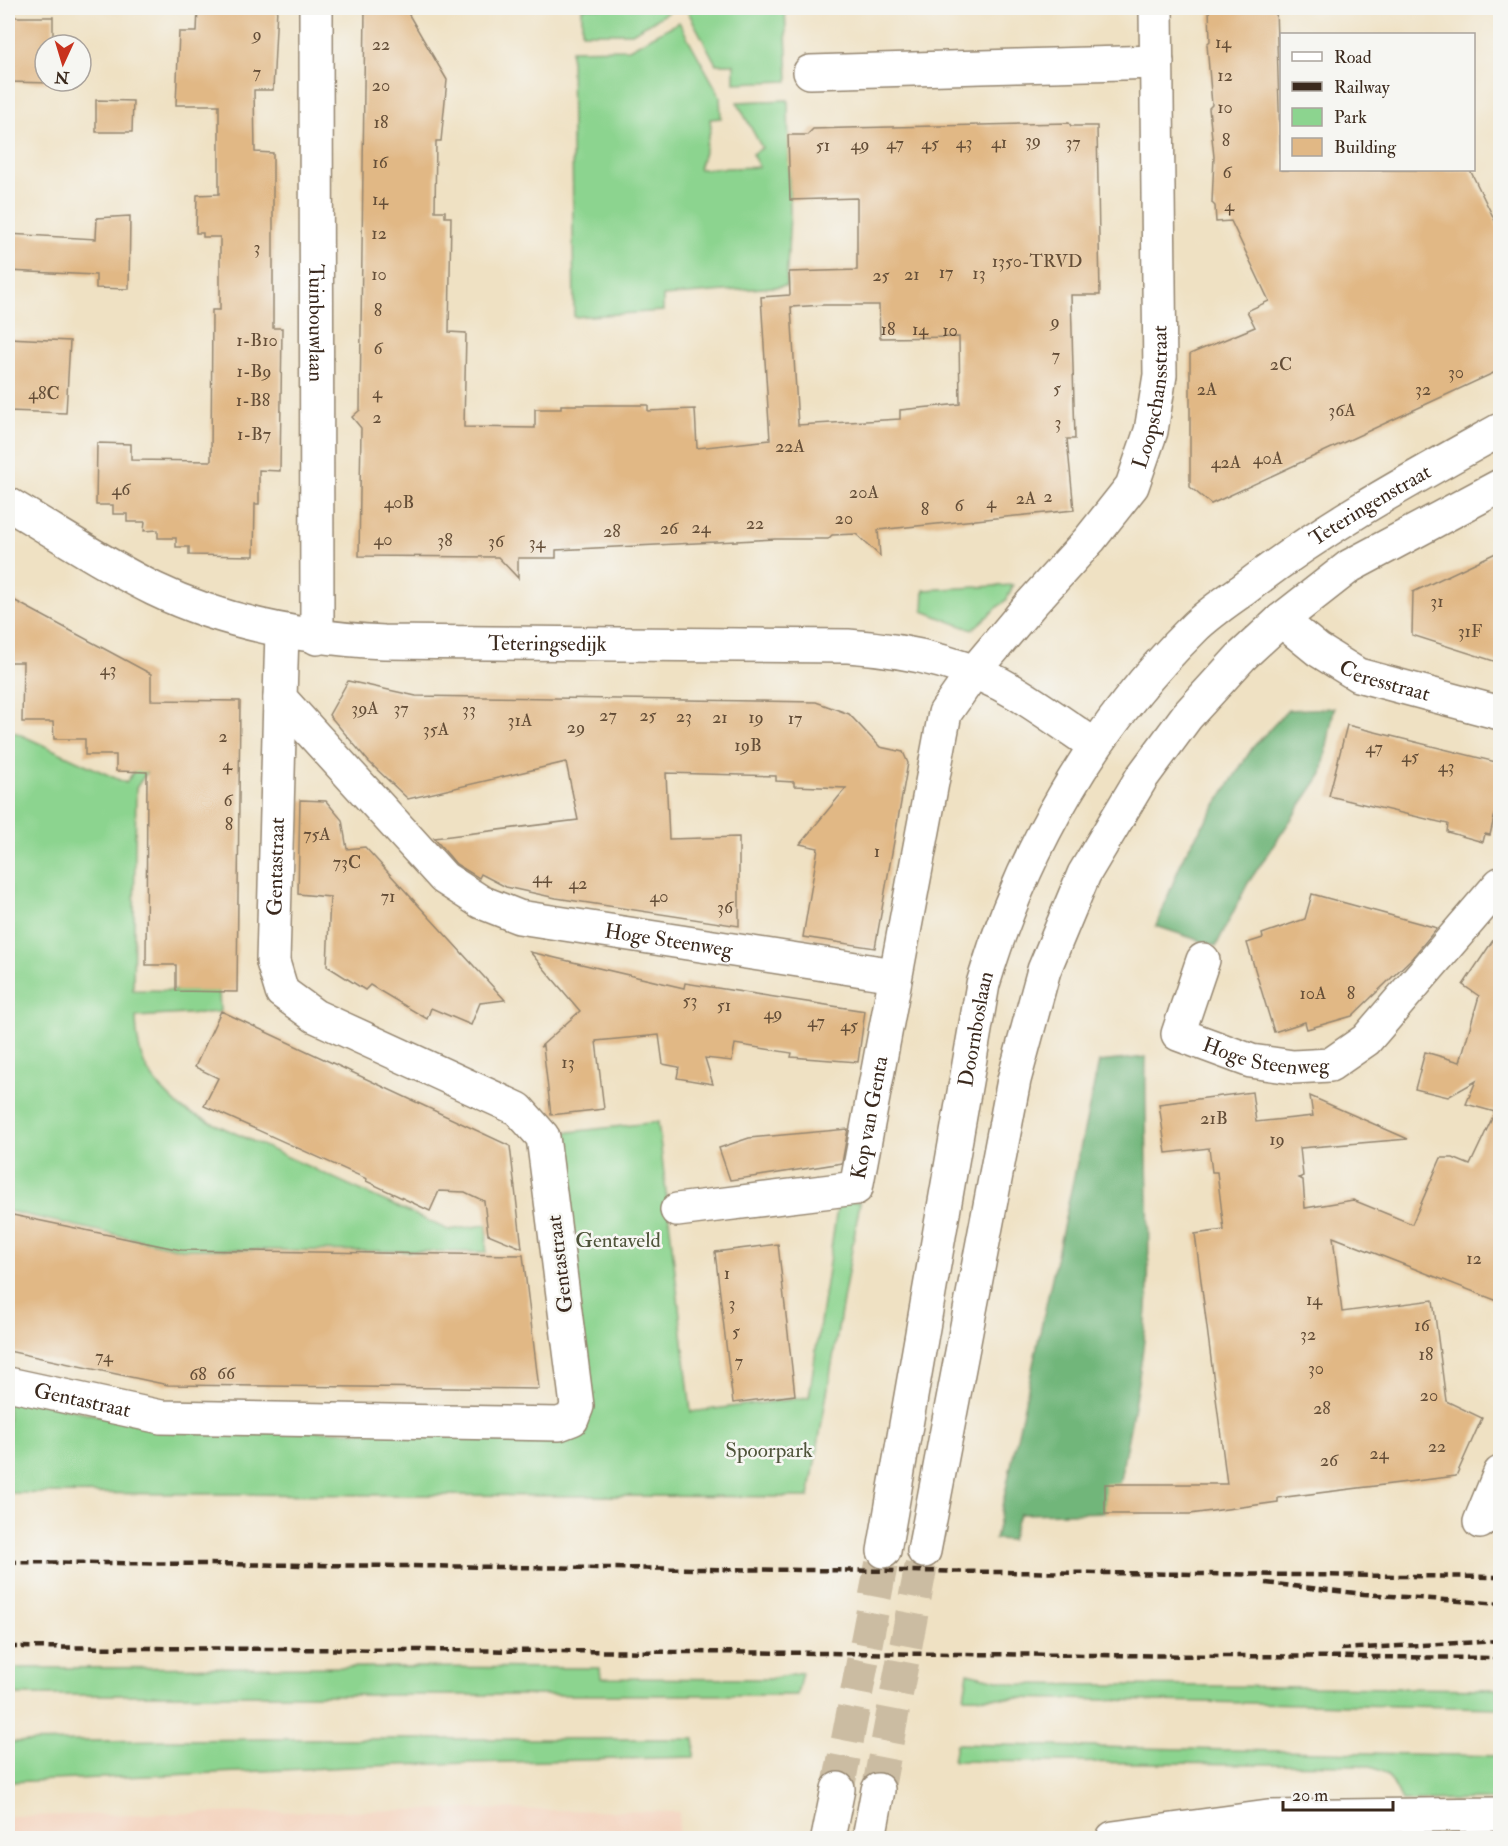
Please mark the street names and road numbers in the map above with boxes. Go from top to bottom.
street label: Tuinbouwlaan [303,264,330,382]
street label: Loopschansstraat [1126,325,1174,472]
street label: Teteringenstraat [1304,458,1436,552]
street label: Teteringsedijk [488,629,607,657]
street label: Ceresstraat [1334,653,1433,707]
street label: Gentastraat [261,817,290,916]
street label: Hoge Steenweg [603,917,735,963]
street label: Doornboslaan [952,967,1000,1089]
street label: Hoge Steenweg [1199,1031,1331,1081]
street label: Kop van Genta [844,1053,894,1181]
street label: Gentastraat [541,1213,579,1315]
street label: Gentastraat [31,1376,133,1424]

